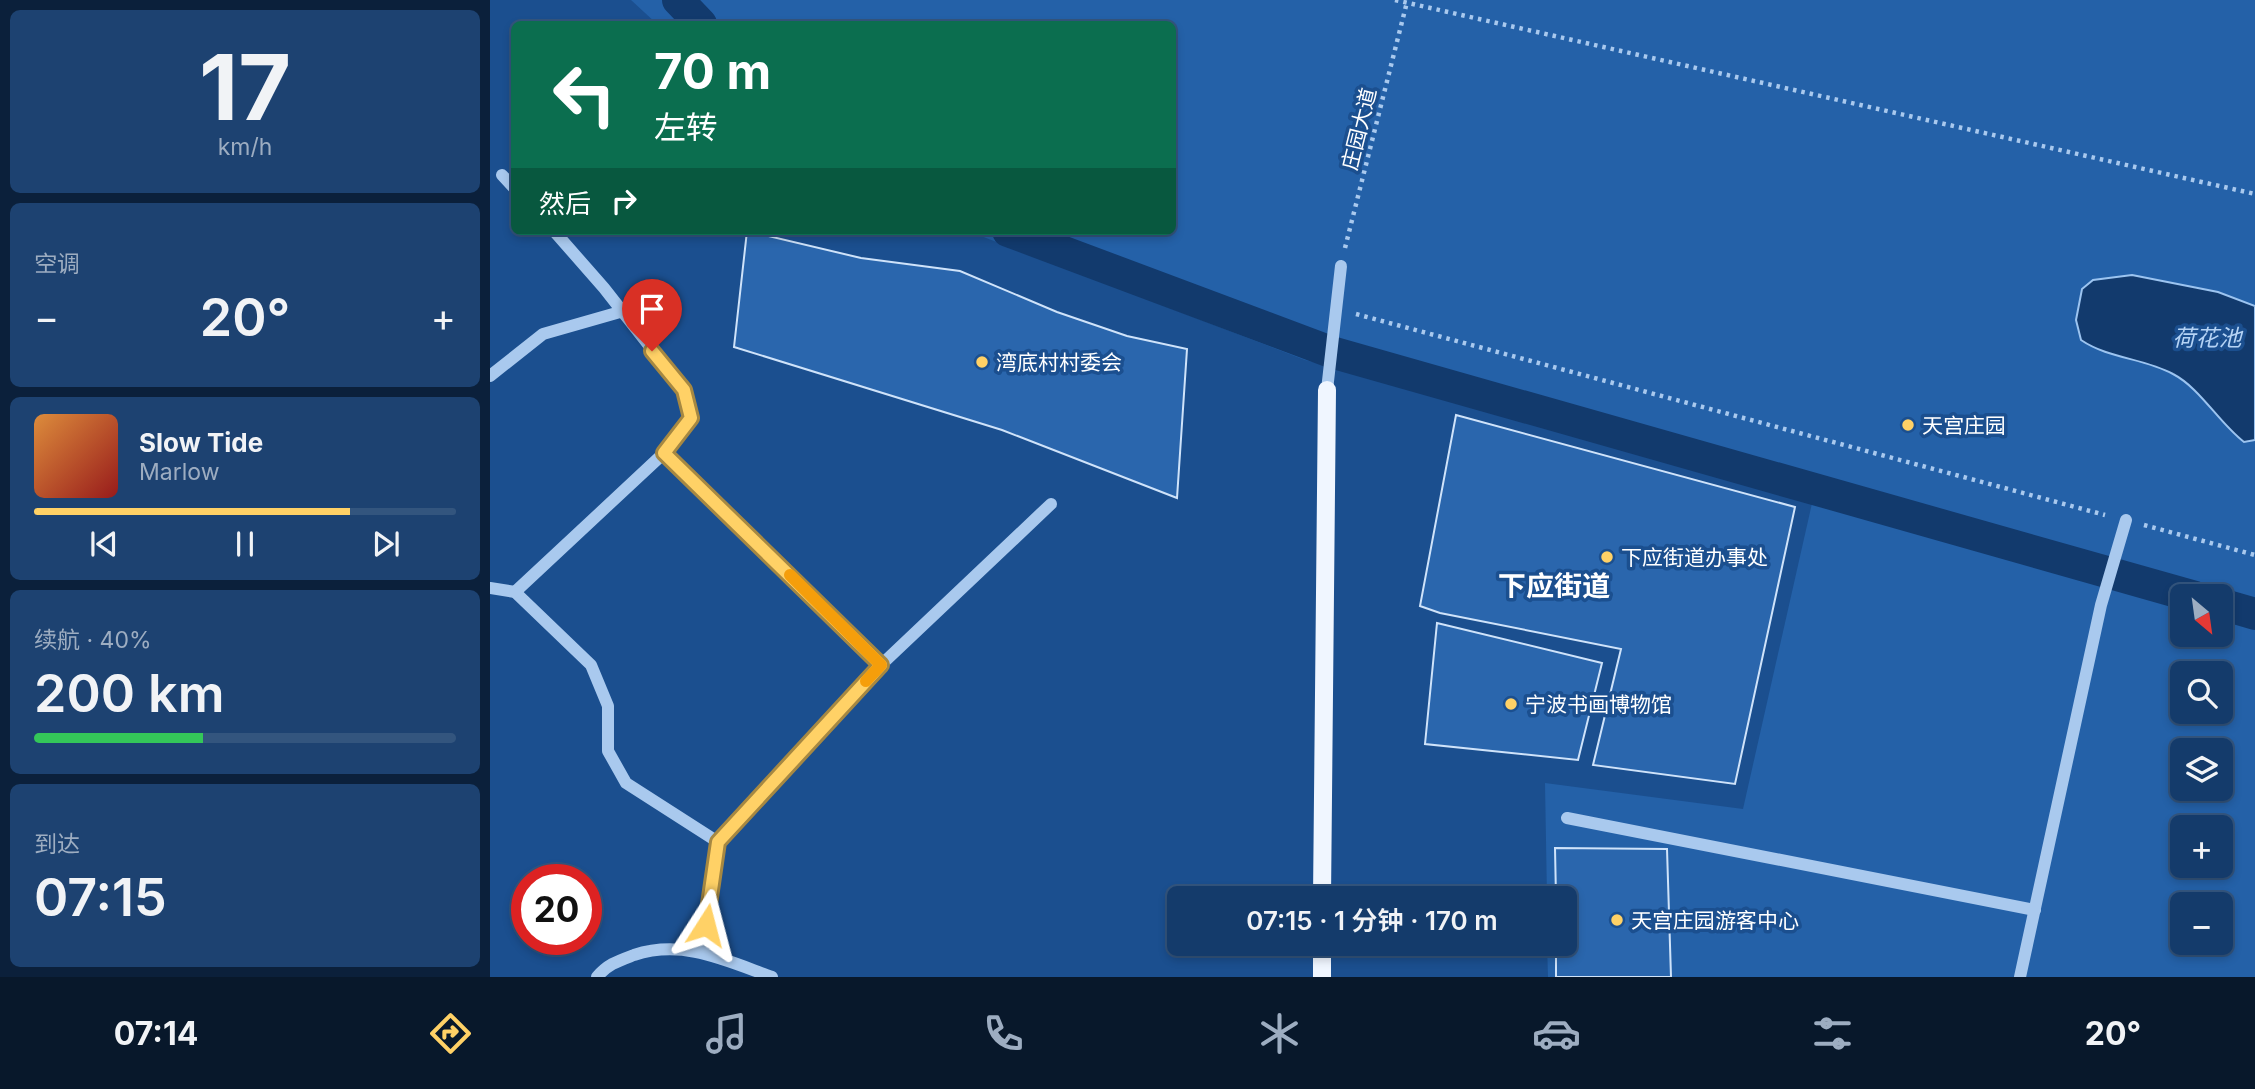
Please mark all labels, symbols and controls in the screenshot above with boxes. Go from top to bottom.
text: 17 [199,32,291,142]
text: 70 m [654,42,771,101]
icon: left [539,49,630,140]
street label: 庄园大道 [1337,85,1381,173]
text: 左转 [654,108,718,147]
text: km/h [218,133,272,161]
icon: right [605,182,643,220]
text: 然后 [539,188,591,219]
text: 空调 [34,250,80,278]
pin [622,279,682,351]
text: 20° [200,286,290,349]
icon: arrive [633,290,671,328]
text: − [34,294,59,340]
text: + [431,294,456,340]
water label: 荷花池 [2173,324,2244,352]
place label: 湾底村村委会 [996,350,1122,375]
marker: 湾底村村委会 [974,354,990,370]
place label: 天宫庄园 [1922,413,2006,438]
marker: 天宫庄园 [1900,417,1916,433]
text: Slow Tide [139,427,263,458]
text: Marlow [139,458,219,486]
icon: previous [85,525,123,563]
icon: pause [226,525,264,563]
icon: next [367,525,405,563]
place label: 下应街道办事处 [1621,545,1768,570]
marker: 下应街道办事处 [1599,549,1615,565]
district label: 下应街道 [1498,569,1610,603]
north arrow [2170,584,2233,648]
map controls [2170,584,2233,955]
text: 续航 · 40% [34,626,152,654]
button: search [2170,661,2233,724]
text: 200 km [34,662,225,725]
place label: 宁波书画博物馆 [1525,692,1672,717]
marker: 宁波书画博物馆 [1503,696,1519,712]
button: layers [2170,738,2233,801]
button: + [2170,815,2233,878]
text: 到达 [34,830,80,858]
speed limit sign: 20 [511,864,602,955]
text: 07:15 [34,866,167,929]
position arrow [669,888,743,962]
button: − [2170,892,2233,955]
text: 07:15 · 1 分钟 · 170 m [1246,905,1498,936]
place label: 天宫庄园游客中心 [1631,908,1799,933]
marker: 天宫庄园游客中心 [1609,912,1625,928]
icon: directions [426,1009,475,1058]
icon: music [702,1009,751,1058]
icon: phone [979,1009,1028,1058]
icon: climate [1255,1009,1304,1058]
icon: car [1532,1009,1581,1058]
icon: filters [1808,1009,1857,1058]
text: 07:14 [114,1014,198,1053]
text: 20° [2085,1014,2141,1053]

